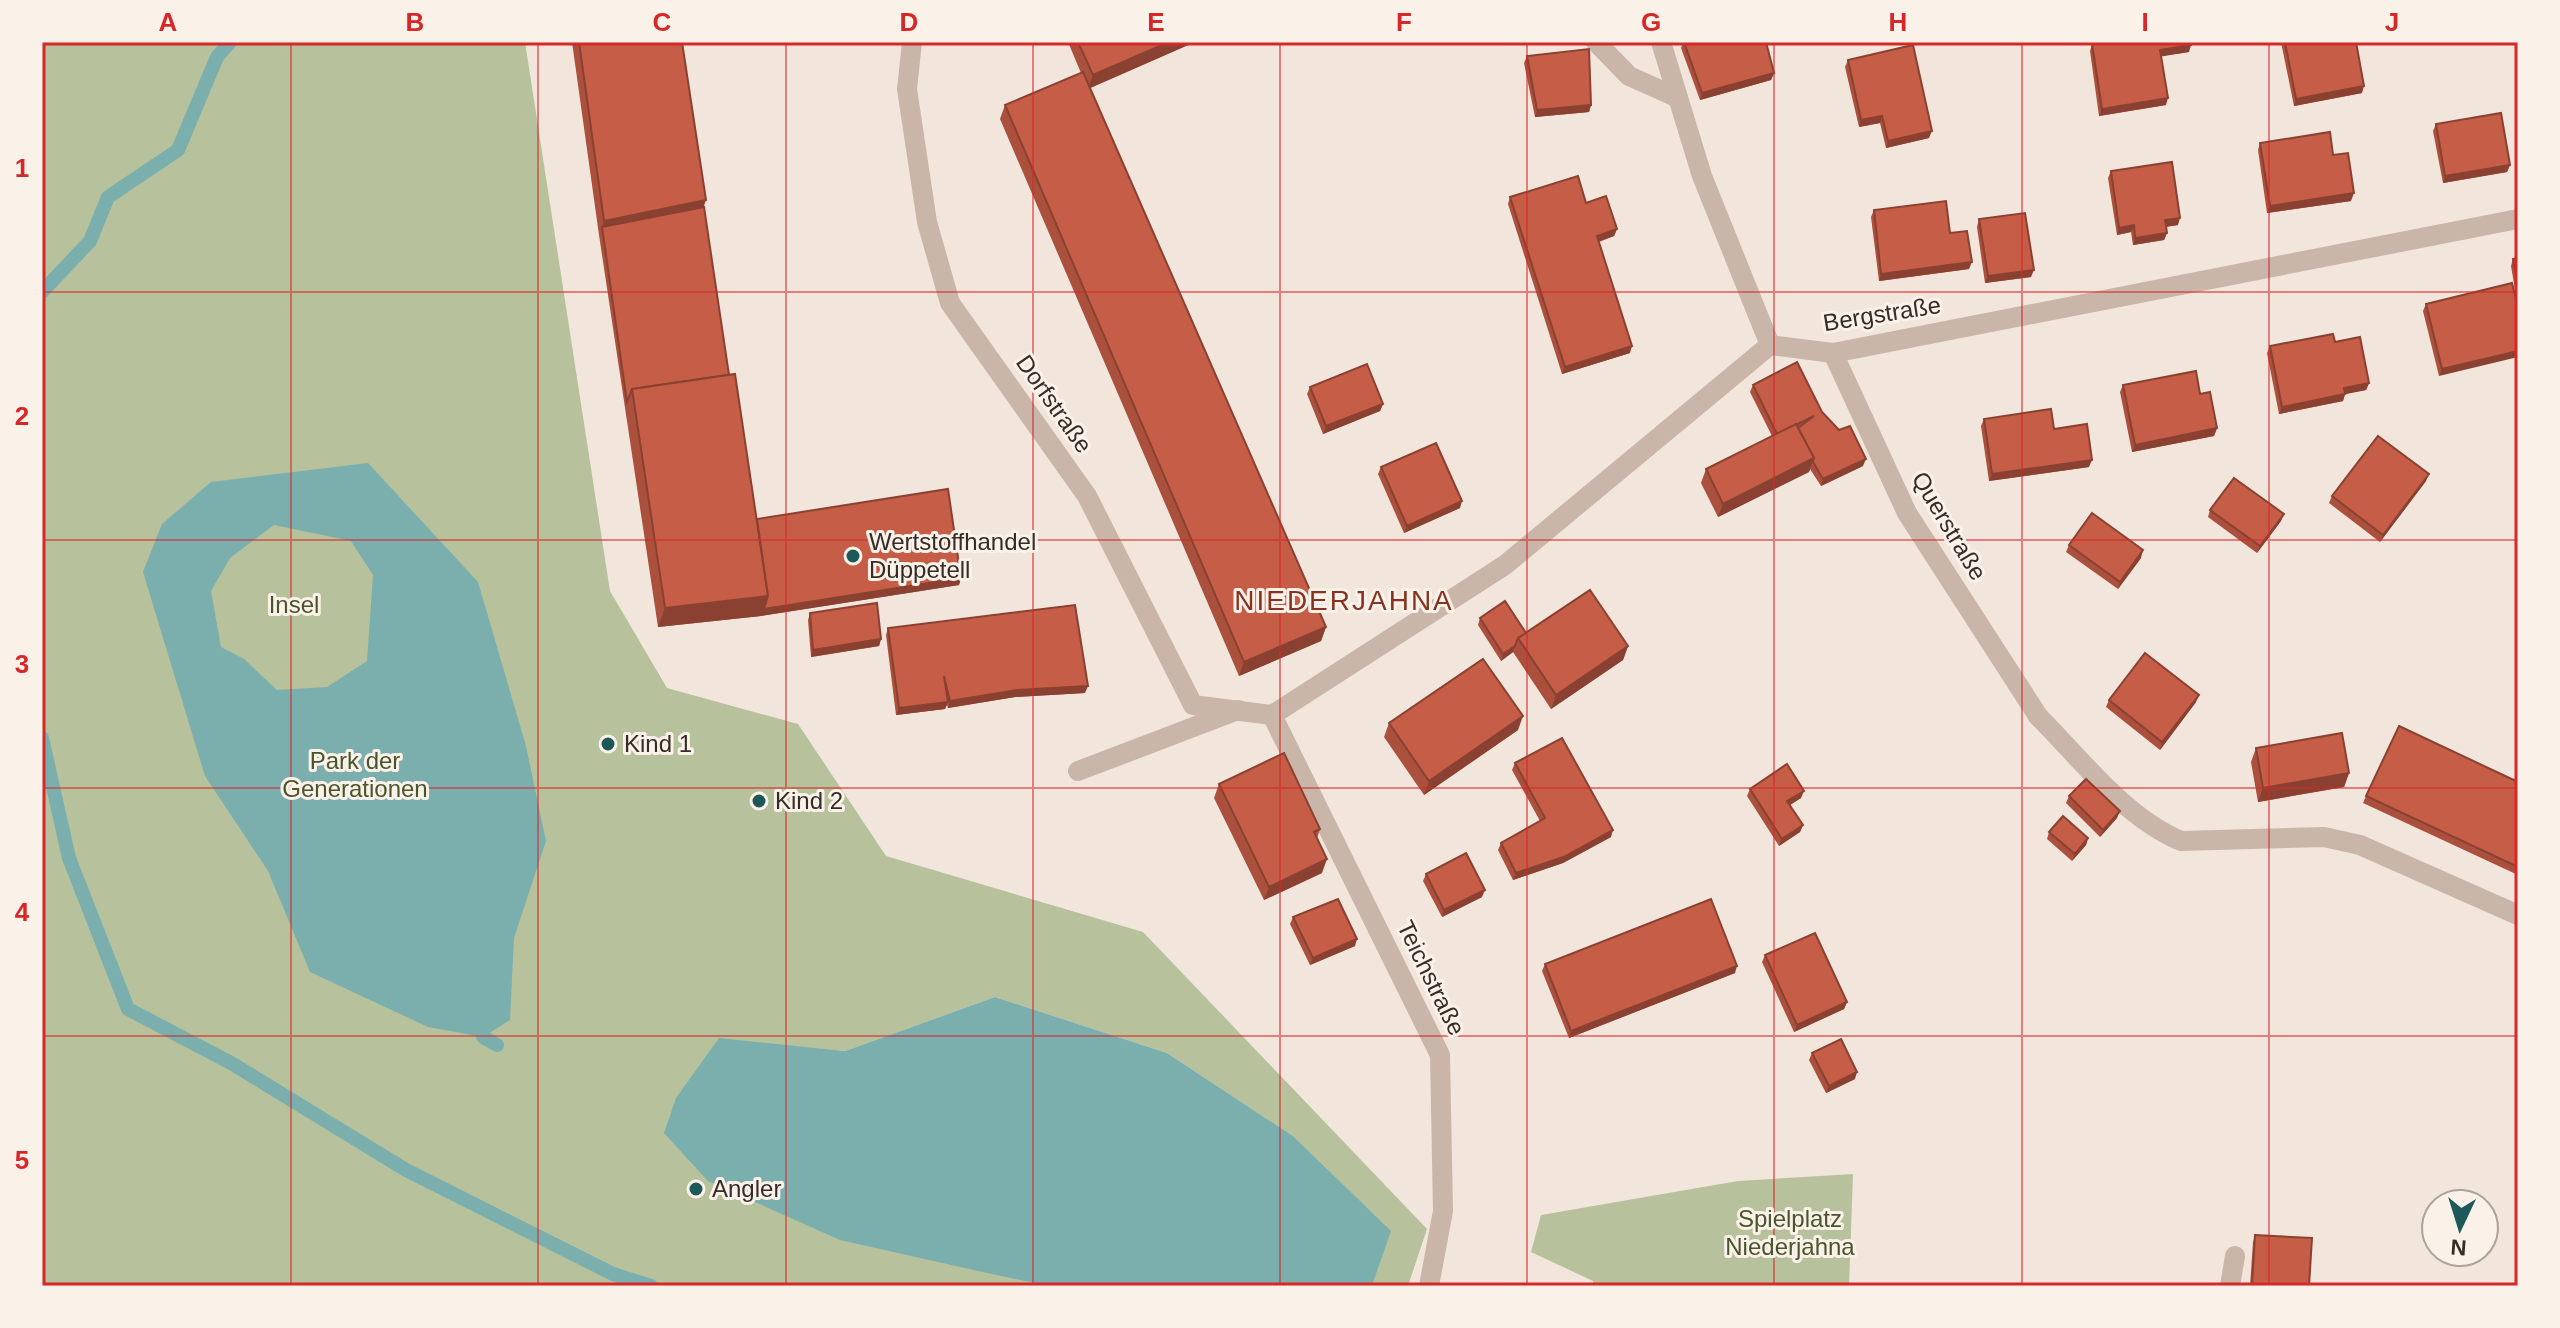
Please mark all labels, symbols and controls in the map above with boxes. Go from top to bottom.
text: A [159,7,178,37]
text: B [406,7,424,37]
text: C [653,7,672,37]
text: D [900,7,918,37]
text: E [1147,7,1165,37]
text: F [1396,7,1412,37]
text: G [1641,7,1661,37]
text: H [1889,7,1907,37]
text: I [2141,7,2149,37]
text: J [2385,7,2399,37]
text: 1 [15,153,29,183]
street label: Bergstraße [1821,291,1943,336]
street label: Dorfstraße [1011,350,1098,458]
text: 2 [15,401,29,431]
street label: Querstraße [1907,467,1992,585]
place label: Wertstoffhandel Düppetell [869,528,1036,583]
marker: Wertstoffhandel Düppetell [844,547,862,565]
district label: NIEDERJAHNA [1234,585,1454,616]
park label: Insel [269,591,319,618]
text: 3 [15,649,29,679]
place label: Kind 1 [624,730,692,757]
marker: Kind 1 [599,735,617,753]
park label: Park der Generationen [282,747,428,802]
place label: Kind 2 [775,787,843,814]
marker: Kind 2 [750,792,768,810]
text: 4 [15,897,30,927]
street label: Teichstraße [1392,916,1471,1039]
text: 5 [15,1145,29,1175]
place label: Angler [712,1175,781,1202]
marker: Angler [687,1180,705,1198]
north arrow [2420,1188,2500,1268]
park label: Spielplatz Niederjahna [1725,1205,1855,1260]
text: N [2450,1234,2467,1260]

